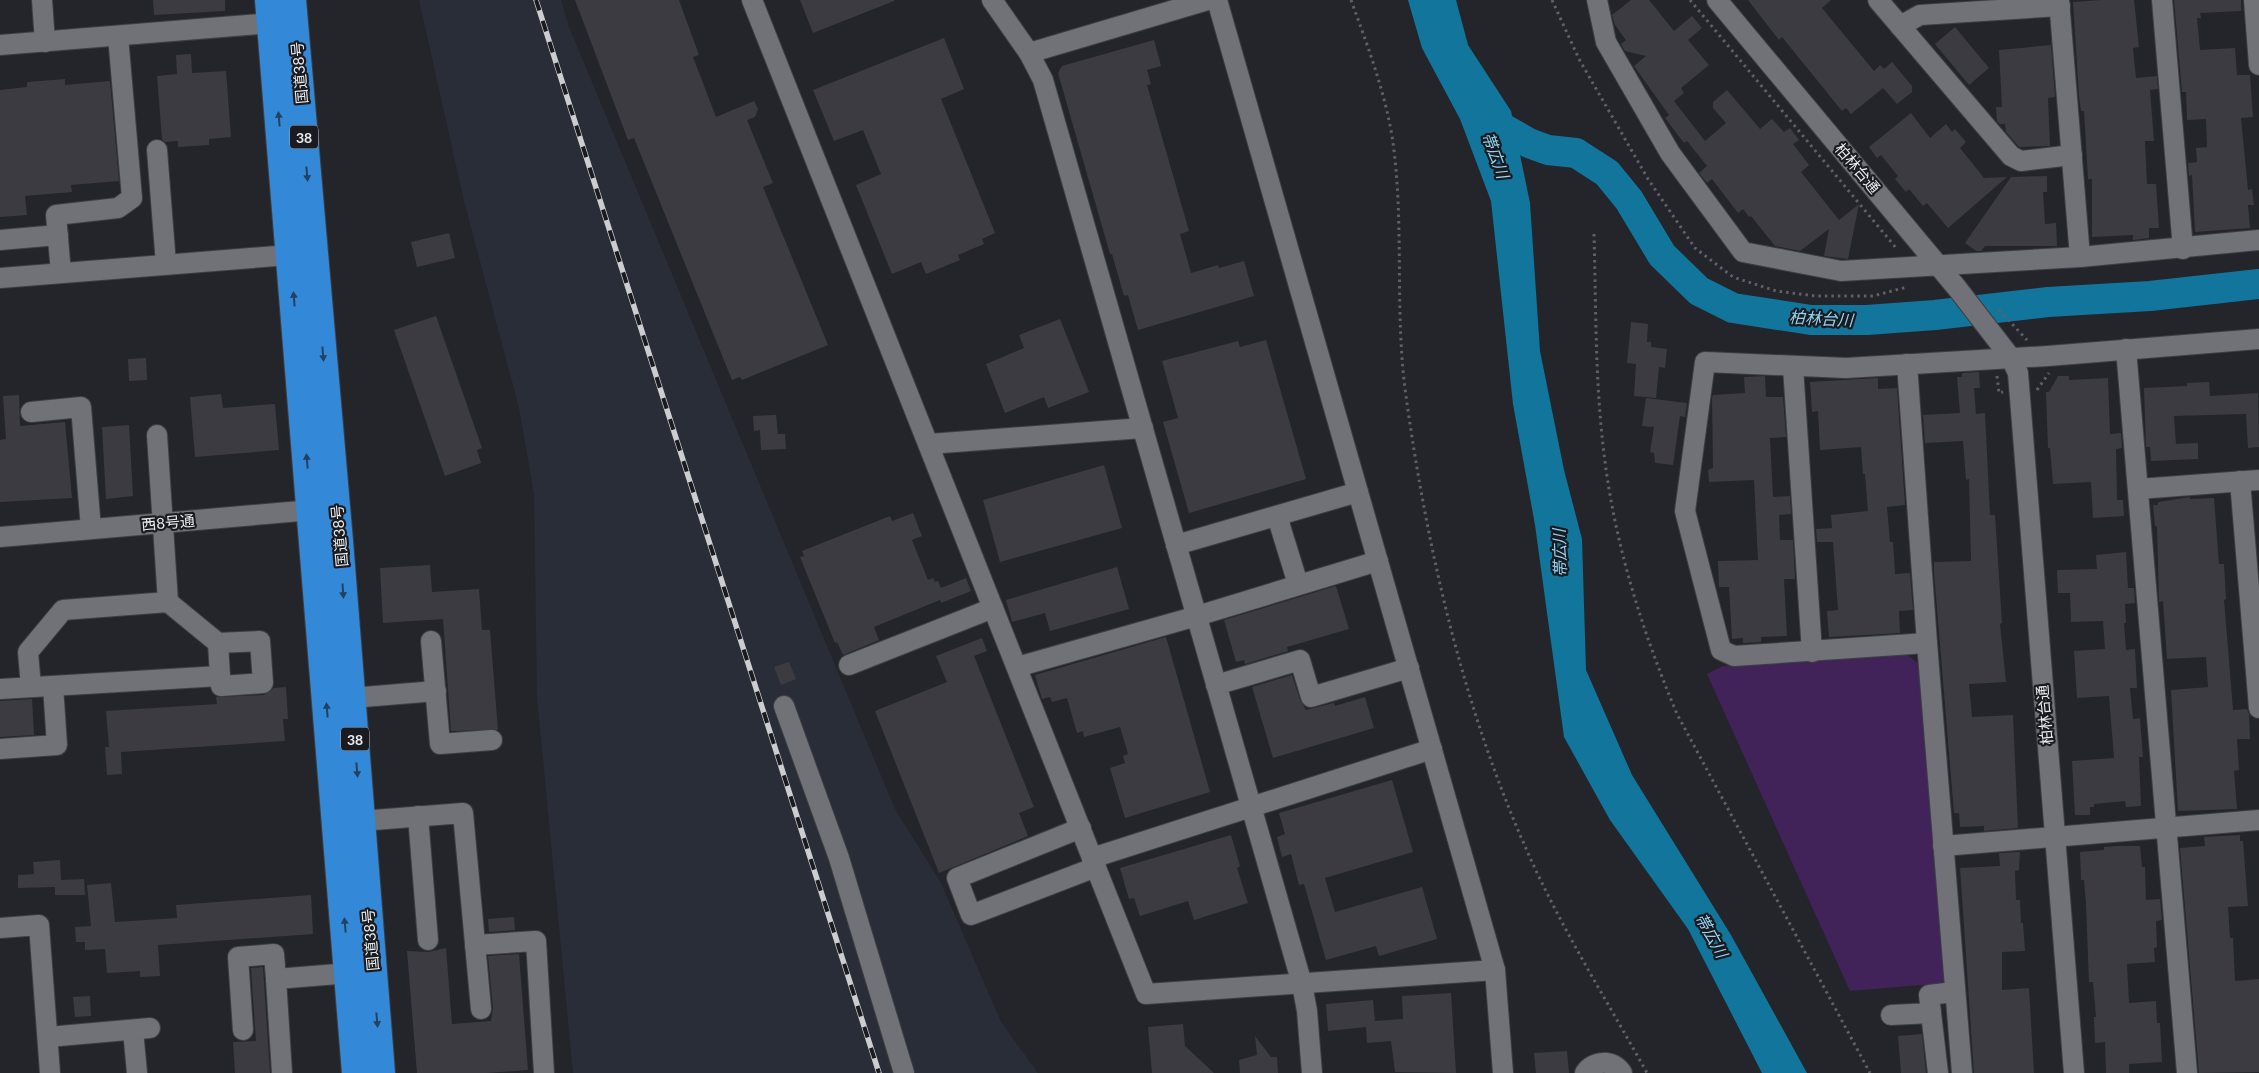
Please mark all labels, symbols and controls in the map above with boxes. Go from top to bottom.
street label: 国道38号 [287,41,311,105]
one-way arrow [274,110,282,126]
road number: 38 [290,125,318,148]
water label: 帯広川 [1479,129,1514,183]
street label: 柏林台通 [1832,139,1884,197]
one-way arrow [304,167,312,183]
one-way arrow [289,291,297,307]
water label: 柏林台川 [1789,307,1855,329]
one-way arrow [319,346,327,362]
one-way arrow [303,453,311,469]
street label: 国道38号 [327,504,351,568]
street label: 西8号通 [140,511,196,533]
water label: 帯広川 [1549,527,1569,577]
one-way arrow [339,583,347,599]
street label: 柏林台通 [2032,684,2056,746]
one-way arrow [323,702,331,718]
road number: 38 [341,728,369,751]
one-way arrow [353,763,361,779]
street label: 国道38号 [358,908,382,972]
water label: 帯広川 [1692,909,1733,962]
one-way arrow [340,916,348,932]
one-way arrow [373,1012,381,1028]

